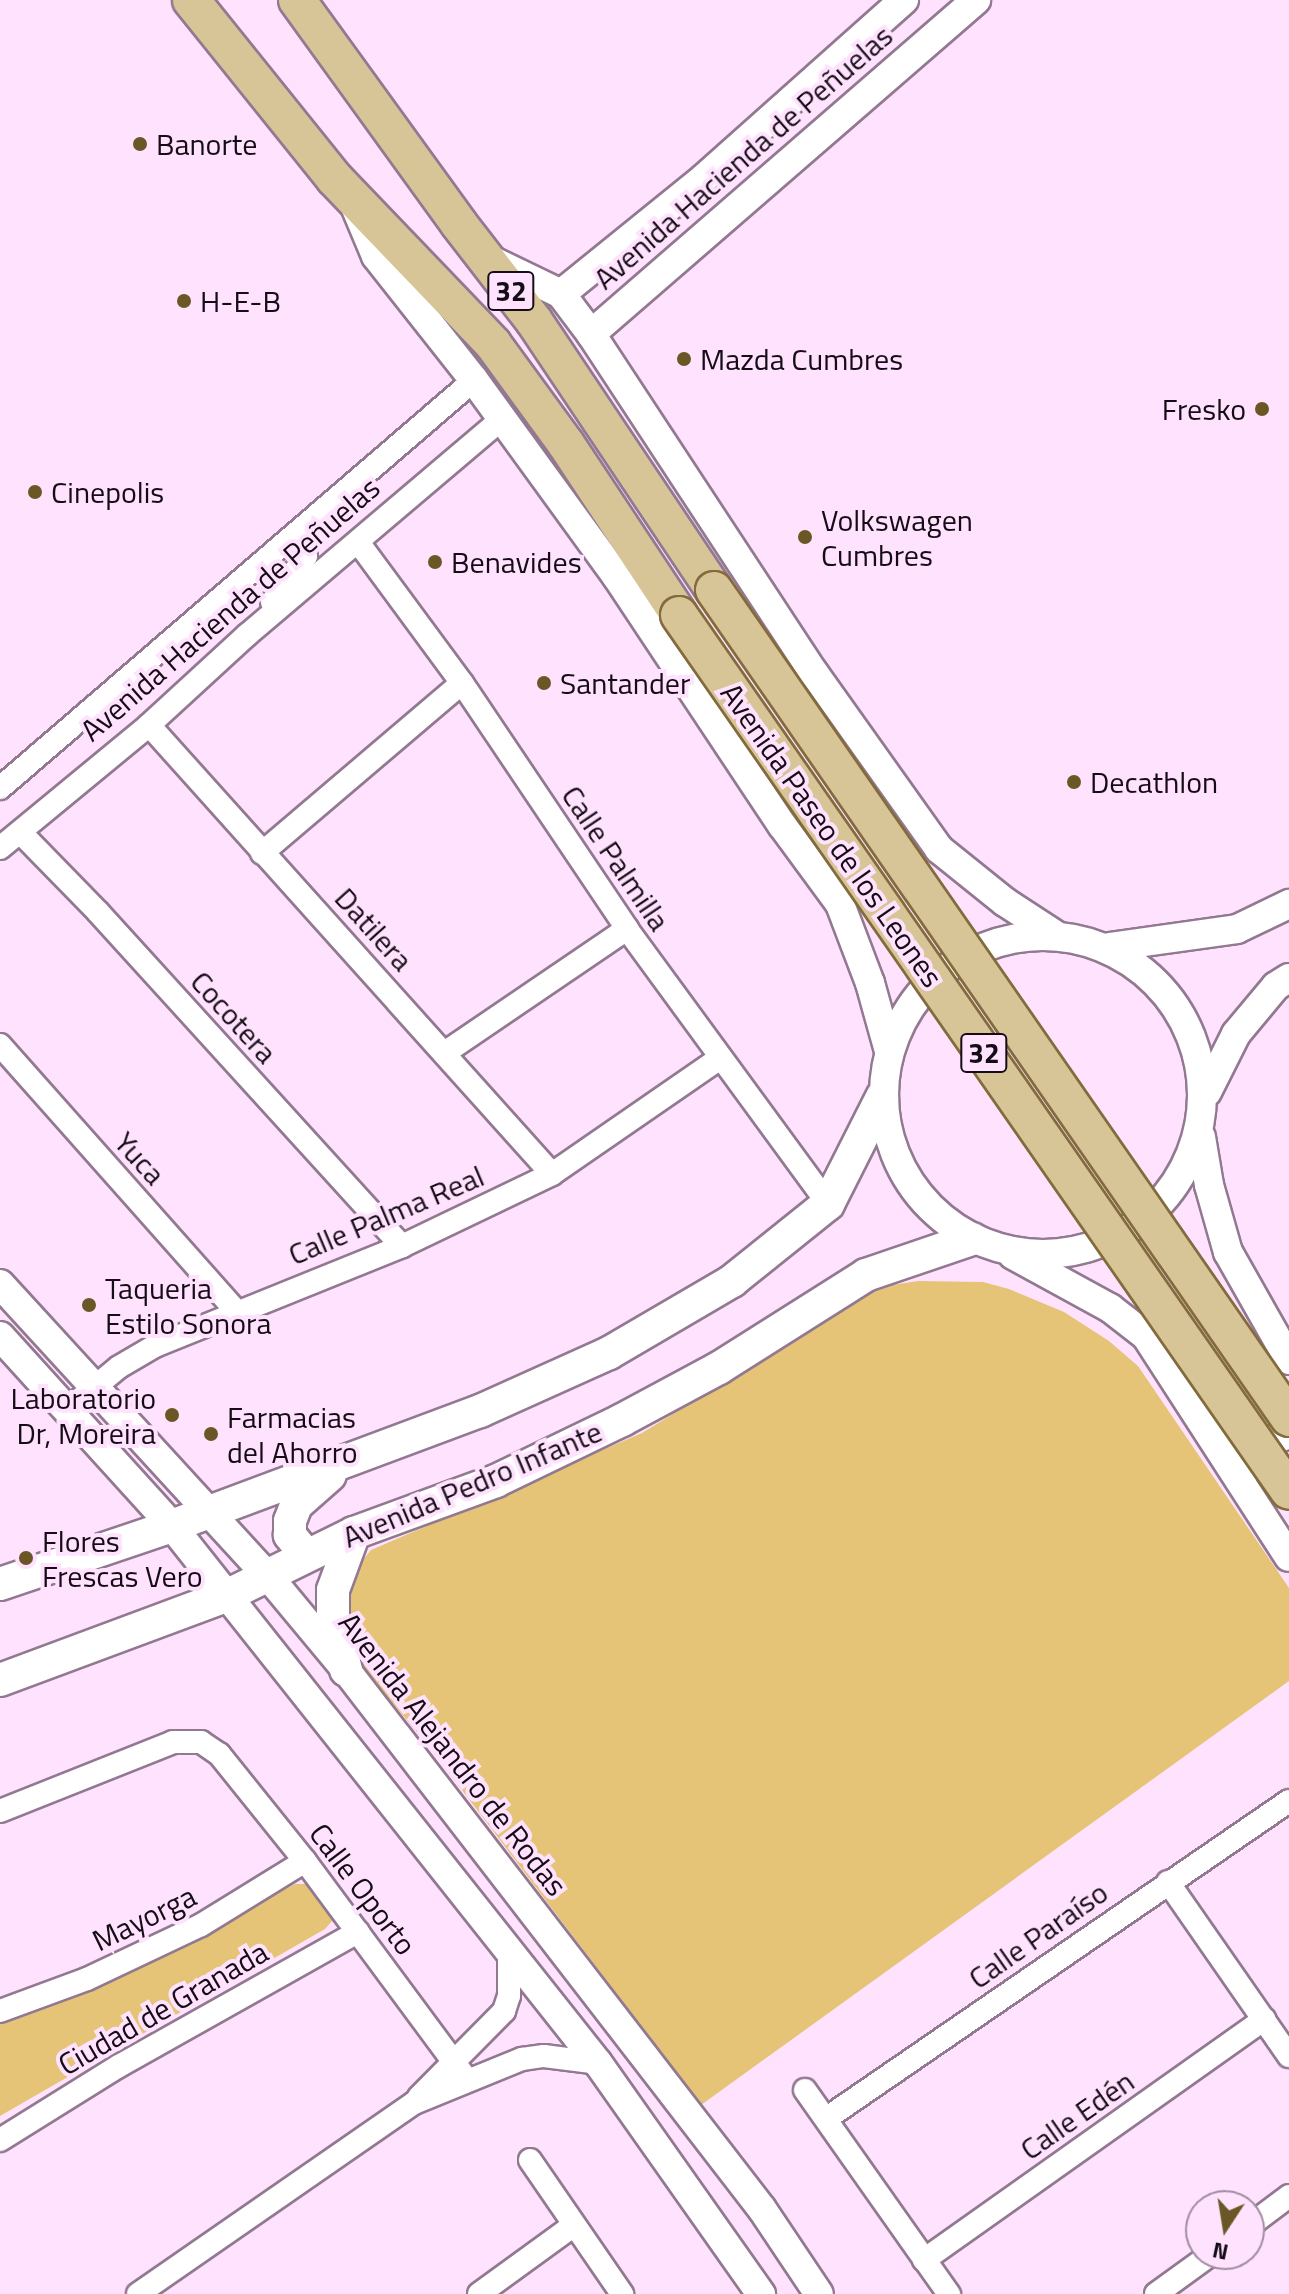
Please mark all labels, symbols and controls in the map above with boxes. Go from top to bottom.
street label: Avenida Hacienda de Peñuelas [586,17,900,297]
place label: Banorte [156,126,258,162]
marker: Banorte [131,135,149,153]
road number: 32 [487,267,535,315]
place label: H-E-B [200,283,281,319]
marker: H-E-B [175,292,193,310]
place label: Mazda Cumbres [700,341,903,377]
marker: Mazda Cumbres [675,350,693,368]
place label: Fresko [1162,391,1246,427]
marker: Fresko [1253,400,1271,418]
street label: Avenida Hacienda de Peñuelas [73,469,387,749]
place label: Cinepolis [51,474,164,510]
marker: Cinepolis [26,483,44,501]
place label: Volkswagen Cumbres [821,502,973,572]
marker: Volkswagen Cumbres [796,528,814,546]
place label: Benavides [451,544,582,580]
marker: Benavides [426,553,444,571]
place label: Santander [560,665,690,701]
marker: Santander [535,674,553,692]
street label: Avenida Paseo de los Leones [713,676,951,994]
place label: Decathlon [1090,764,1218,800]
marker: Decathlon [1065,773,1083,791]
street label: Calle Palmilla [554,779,678,937]
street label: Datilera [328,880,420,978]
street label: Cocotera [183,963,285,1071]
road number: 32 [960,1029,1008,1077]
street label: Yuca [107,1124,173,1192]
street label: Calle Palma Real [283,1158,489,1272]
place label: Taqueria Estilo Sonora [105,1270,271,1340]
marker: Taqueria Estilo Sonora [80,1296,98,1314]
place label: Laboratorio Dr, Moreira [10,1380,156,1450]
place label: Farmacias del Ahorro [227,1399,358,1470]
marker: Laboratorio Dr, Moreira [163,1406,181,1424]
street label: Avenida Pedro Infante [337,1413,607,1555]
marker: Farmacias del Ahorro [202,1425,220,1443]
place label: Flores Frescas Vero [42,1523,203,1594]
marker: Flores Frescas Vero [17,1549,35,1567]
street label: Avenida Alejandro de Rodas [331,1605,575,1903]
street label: Calle Oporto [302,1816,424,1962]
street label: Calle Paraíso [962,1874,1114,1996]
street label: Mayorga [86,1878,202,1958]
street label: Ciudad de Granada [52,1933,274,2083]
street label: Calle Edén [1013,2063,1141,2167]
north arrow [1185,2190,1265,2270]
text: N [1209,2233,1231,2270]

